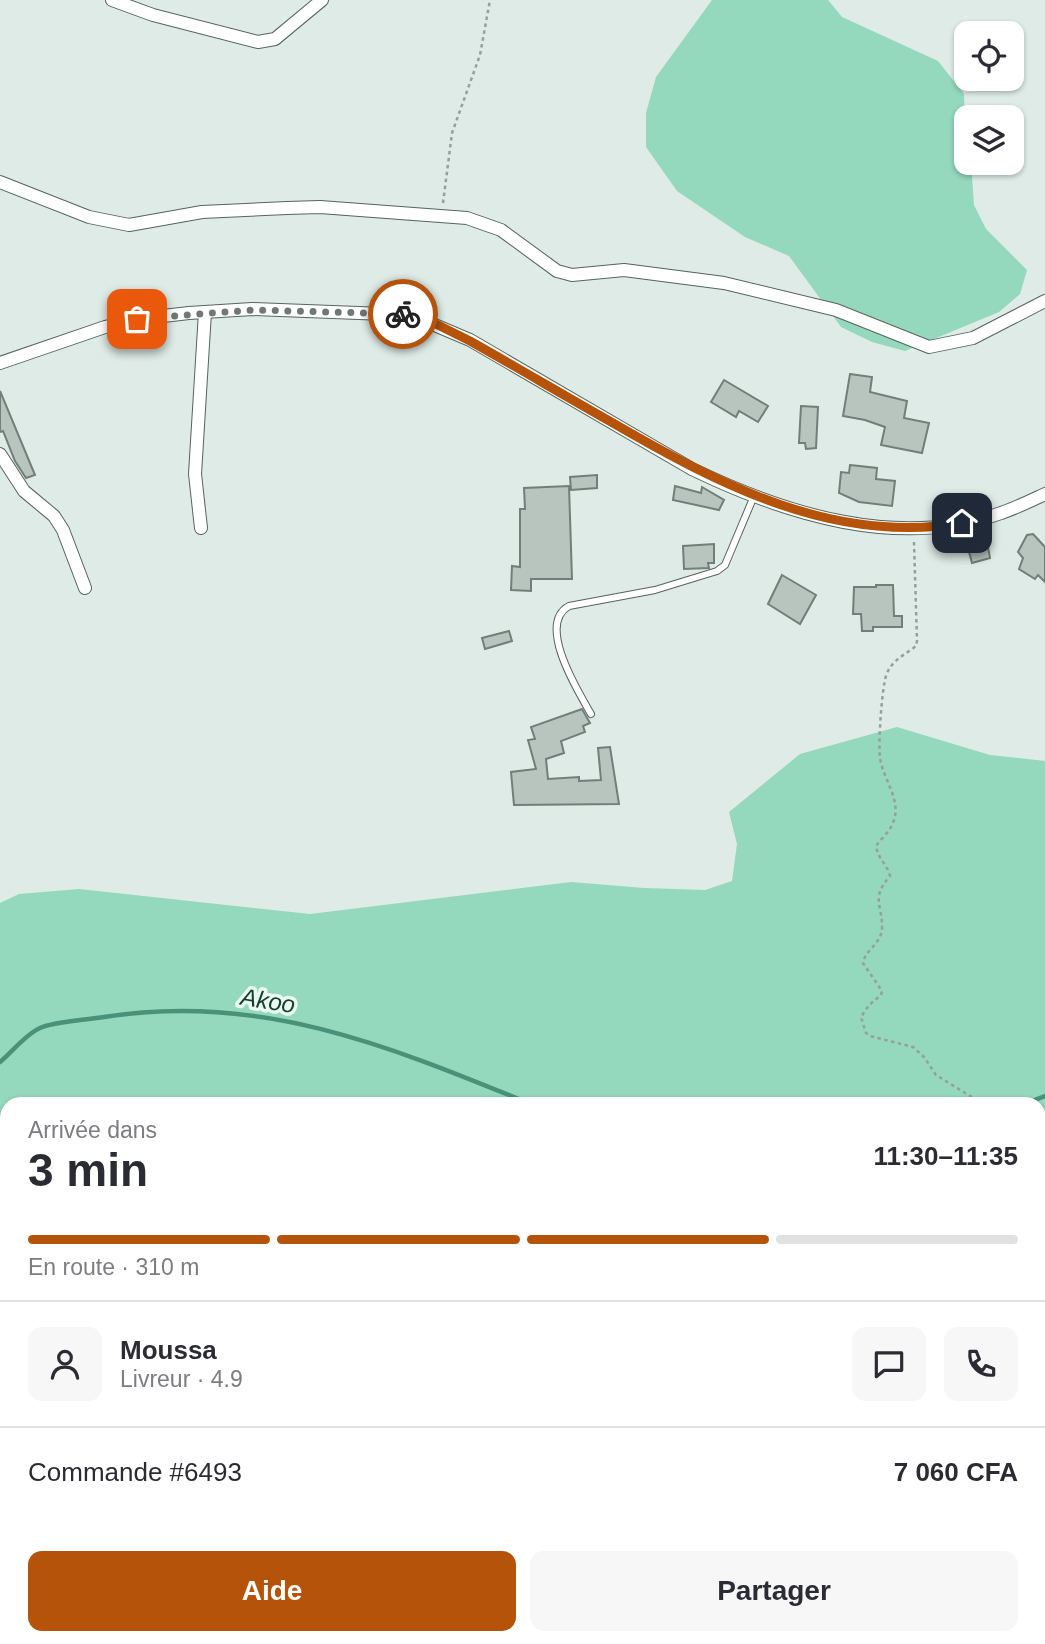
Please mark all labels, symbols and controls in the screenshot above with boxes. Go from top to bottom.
map controls [954,21,1024,175]
button: locate [954,21,1024,91]
button: layers [954,105,1024,175]
courier [368,279,438,349]
pin [107,289,167,349]
icon: bike [384,295,422,333]
icon: bag [118,300,156,338]
pin [932,493,992,553]
icon: home [943,504,981,542]
water label: Akoo [237,983,297,1018]
text: Arrivée dans [28,1117,157,1143]
text: 11:30–11:35 [873,1141,1018,1171]
text: 3 min [28,1144,148,1196]
text: En route · 310 m [28,1254,199,1280]
button: person [28,1327,102,1401]
button: chat [852,1327,926,1401]
button: phone [944,1327,1018,1401]
text: Moussa [120,1335,217,1365]
text: Livreur · 4.9 [120,1366,243,1392]
text: Commande #6493 [28,1457,242,1487]
text: 7 060 CFA [894,1457,1018,1487]
button: Aide [28,1551,516,1631]
button: Partager [530,1551,1018,1631]

